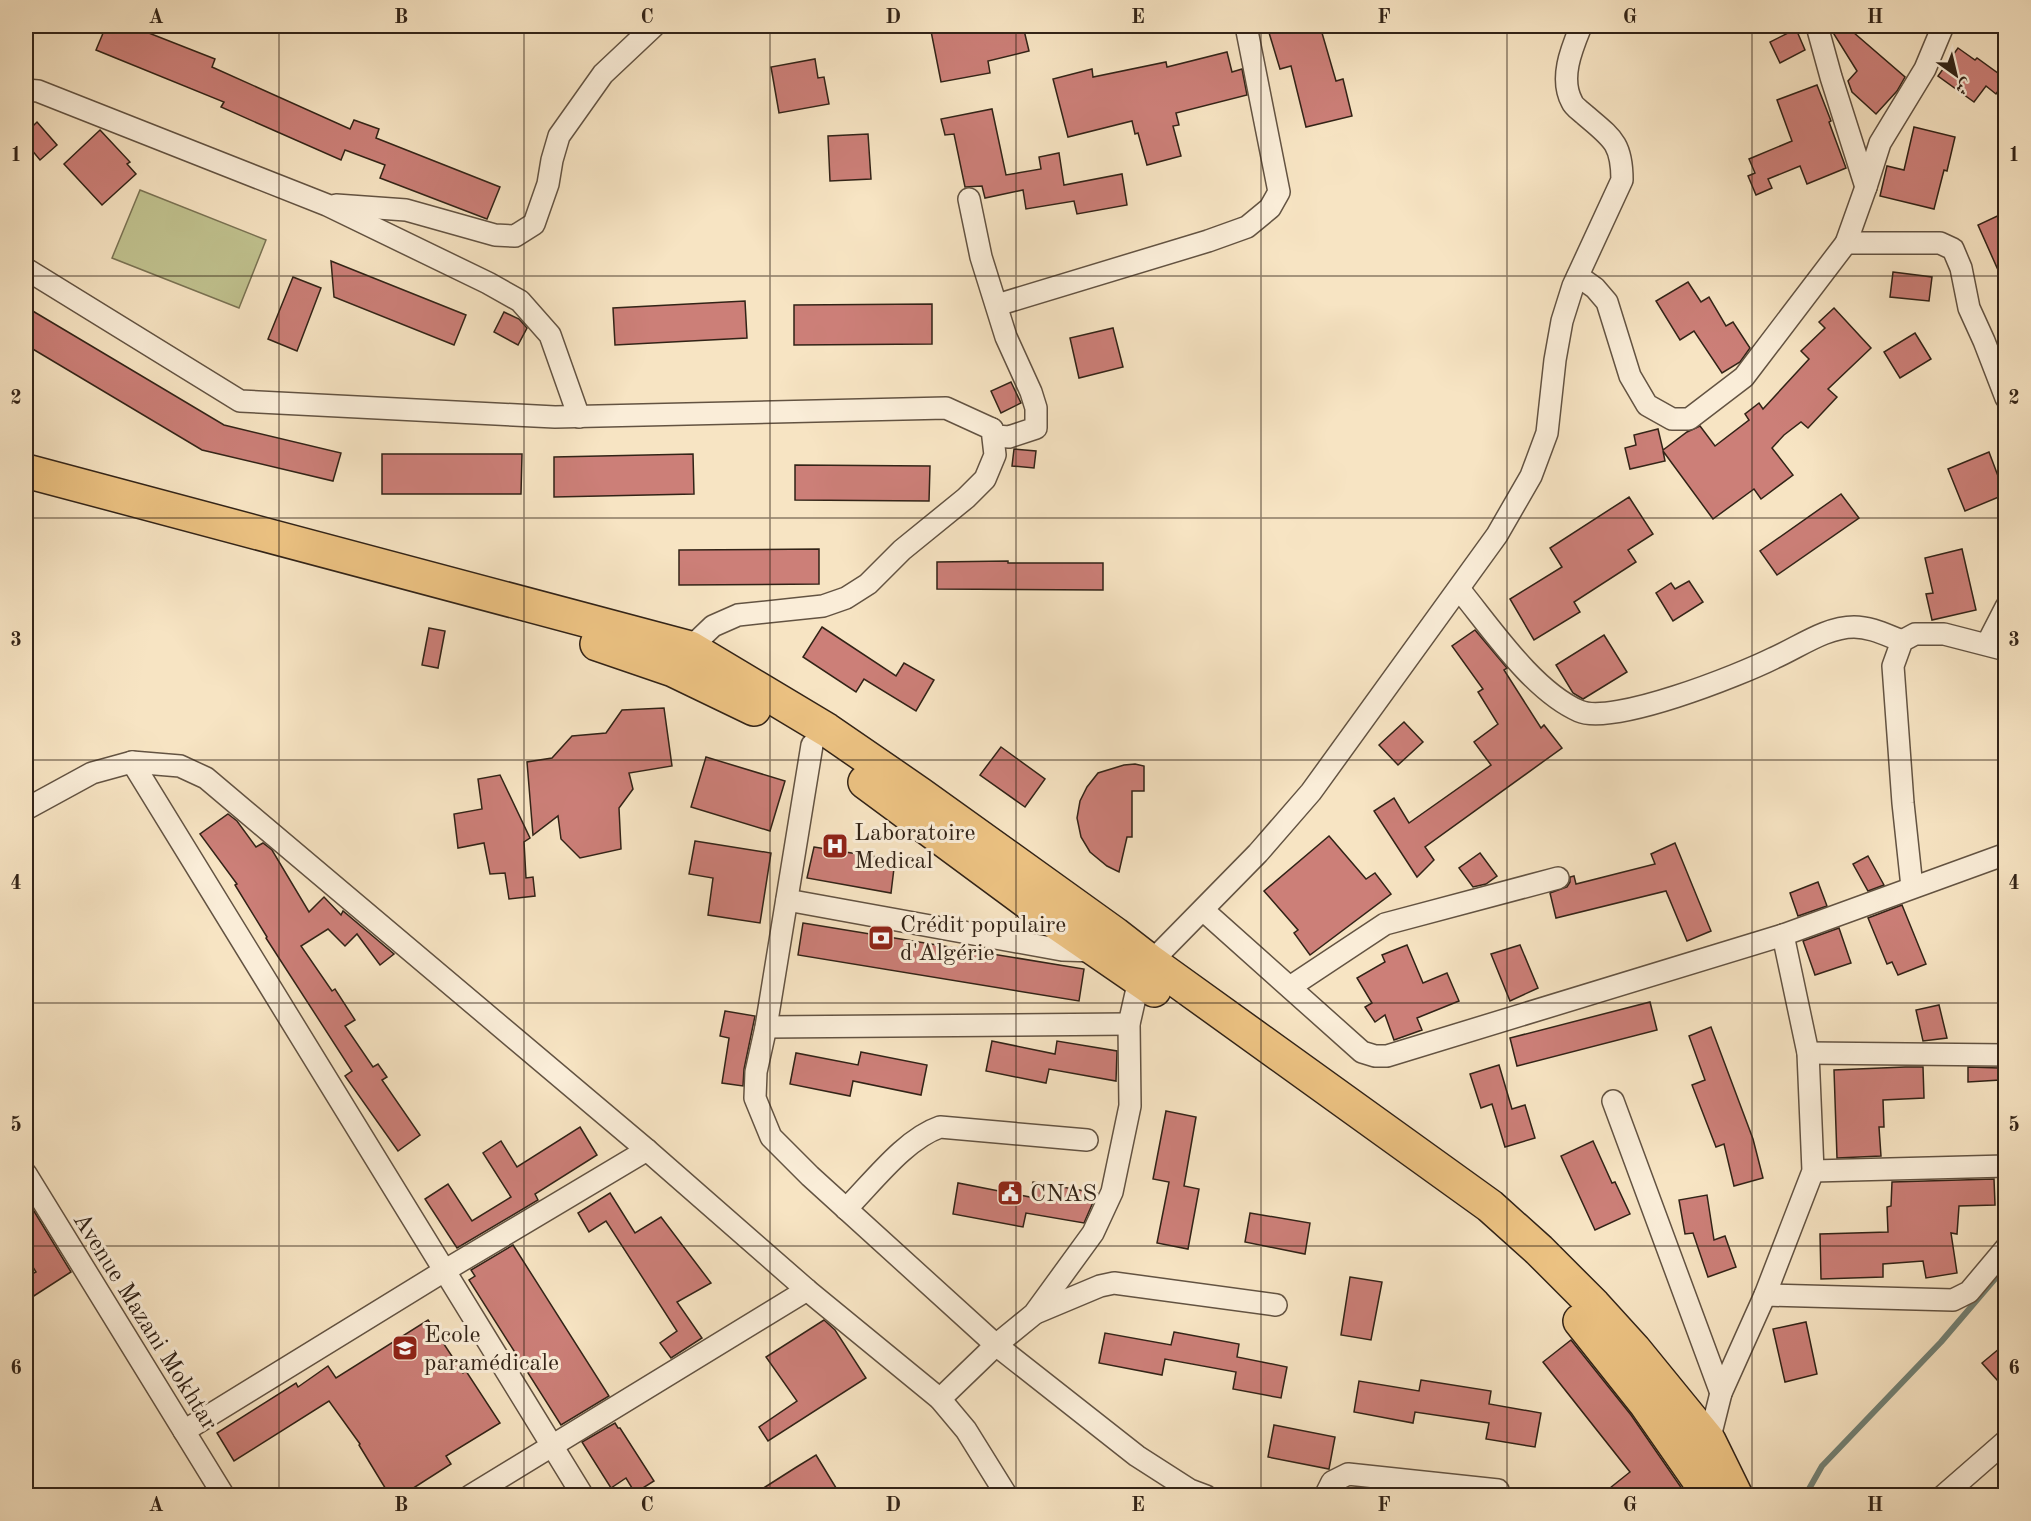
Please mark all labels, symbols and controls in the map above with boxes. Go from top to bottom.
text: A [148,8,164,28]
text: B [394,8,408,28]
text: C [640,8,654,28]
text: D [885,8,901,28]
text: E [1131,8,1145,28]
text: F [1377,8,1391,28]
text: G [1623,8,1637,28]
text: H [1867,8,1883,28]
north arrow [1926,45,1986,105]
text: ش [1952,75,1974,97]
text: 1 [10,146,22,166]
text: 1 [2008,146,2020,166]
text: 2 [10,389,22,409]
text: 2 [2008,389,2020,409]
text: 3 [10,631,22,651]
text: 3 [2008,631,2020,651]
place label: Laboratoire Medical [854,822,976,874]
hospital icon: Laboratoire Medical [820,831,850,861]
text: 4 [10,874,22,894]
text: 4 [2008,874,2020,894]
place label: Crédit populaire d'Algérie [900,914,1066,966]
bank icon: Crédit populaire d'Algérie [866,923,896,953]
text: 5 [10,1115,22,1136]
text: 5 [2008,1115,2020,1136]
public building icon: CNAS [995,1178,1025,1208]
place label: CNAS [1030,1183,1097,1207]
street label: Avenue Mazani Mokhtar [68,1209,221,1435]
place label: Ecole paramédicale [424,1324,559,1376]
school or university icon: Ecole paramédicale [390,1333,420,1363]
text: 6 [10,1359,22,1379]
text: 6 [2008,1359,2020,1379]
text: A [148,1496,164,1516]
text: B [394,1496,408,1516]
text: C [640,1496,654,1516]
text: D [885,1496,901,1516]
text: E [1131,1496,1145,1516]
text: F [1377,1496,1391,1516]
text: G [1623,1496,1637,1516]
text: H [1867,1496,1883,1516]

